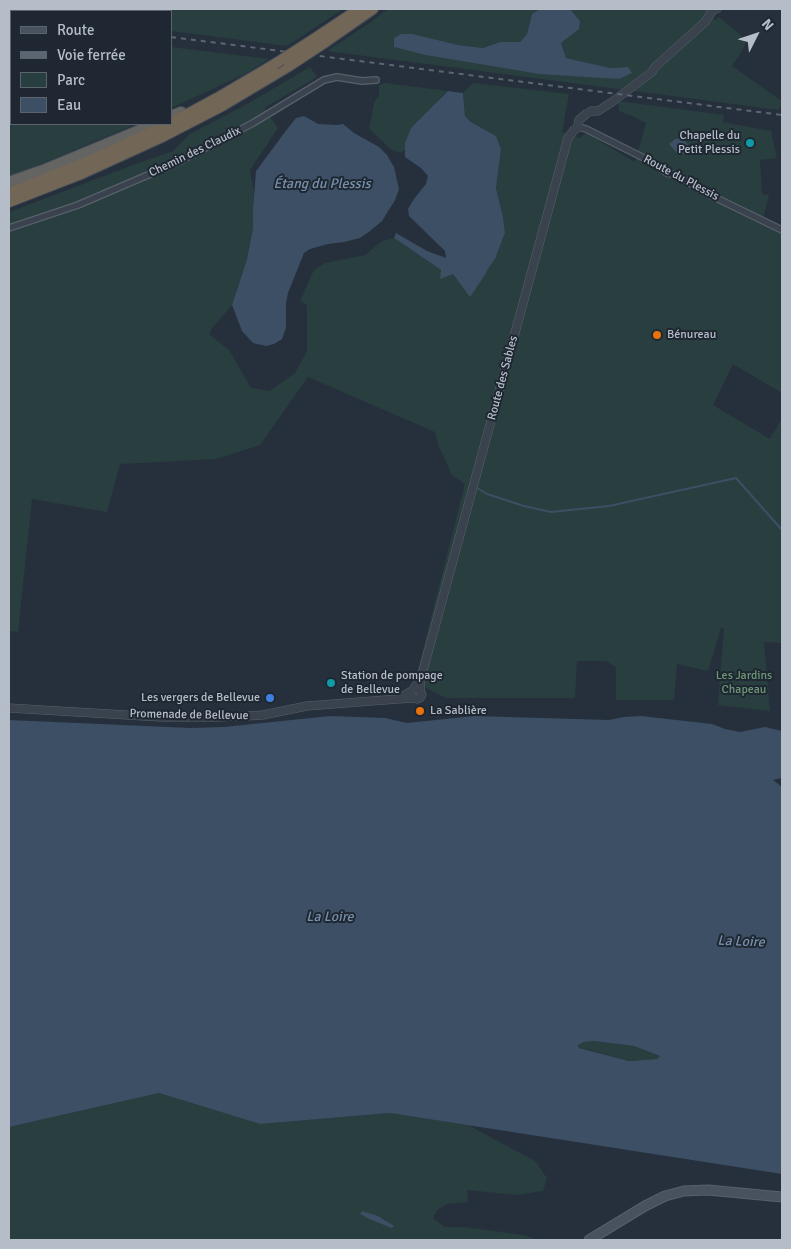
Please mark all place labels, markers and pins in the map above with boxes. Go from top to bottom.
place label: Chapelle du Petit Plessis [678,129,740,157]
marker: Chapelle du Petit Plessis [744,137,756,149]
place label: Bénureau [667,328,716,342]
marker: Bénureau [651,329,663,341]
place label: Station de pompage de Bellevue [341,669,443,697]
marker: Station de pompage de Bellevue [325,677,337,689]
place label: Les vergers de Bellevue [141,691,260,705]
marker: Les vergers de Bellevue [264,692,276,704]
place label: La Sablière [430,704,487,718]
marker: La Sablière [414,705,426,717]

